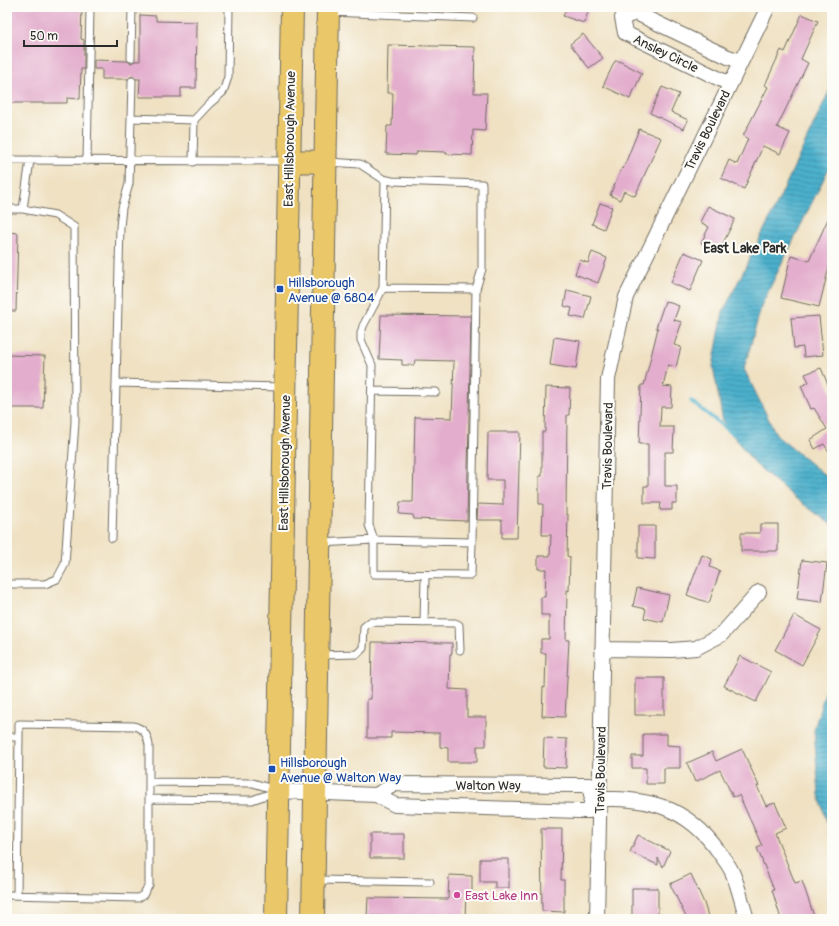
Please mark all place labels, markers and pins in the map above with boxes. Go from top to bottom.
place label: Hillsborough Avenue @ 6804 [288,275,375,306]
marker: Hillsborough Avenue @ 6804 [275,284,285,294]
place label: Hillsborough Avenue @ Walton Way [280,755,402,786]
marker: Hillsborough Avenue @ Walton Way [267,764,277,774]
place label: East Lake Inn [465,888,538,904]
marker: East Lake Inn [452,890,462,900]

